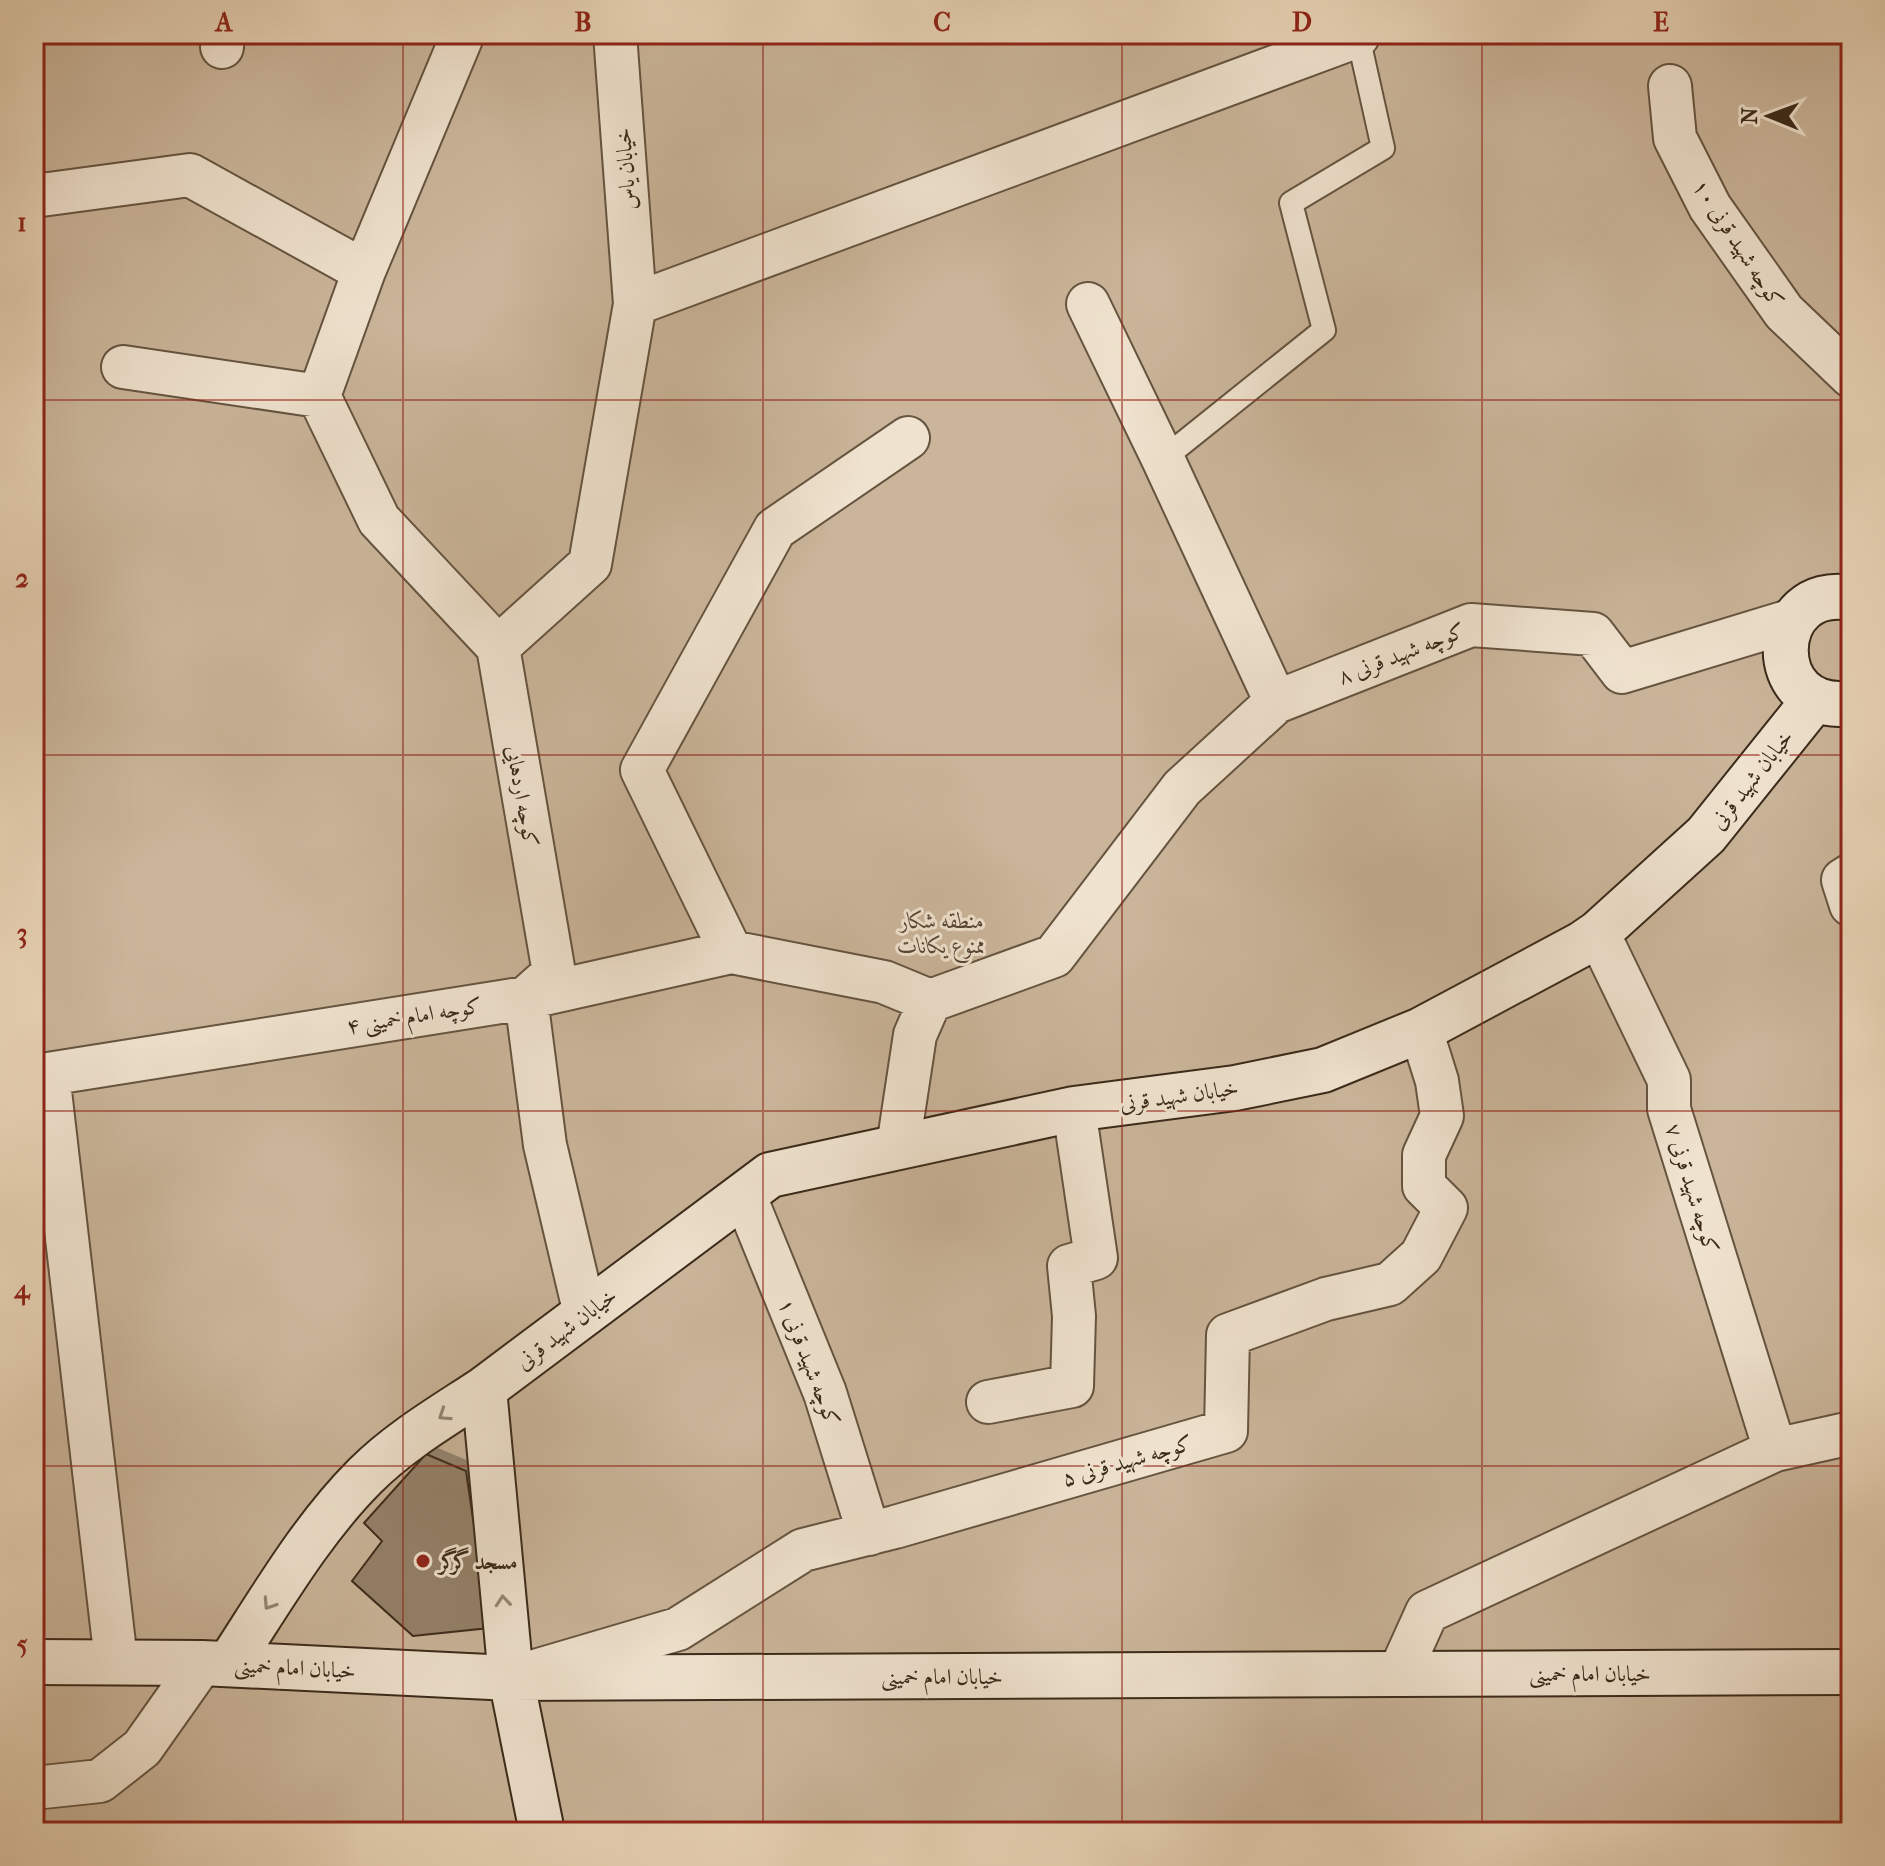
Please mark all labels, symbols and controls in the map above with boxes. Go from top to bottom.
text: A [214,7,234,38]
text: B [575,7,592,38]
text: C [933,7,951,38]
text: D [1292,7,1312,38]
text: E [1653,7,1669,38]
north arrow [1729,76,1809,156]
text: N [1737,107,1763,124]
street label: خیابان یاس [610,127,642,211]
street label: کوچه شهید قرنی ۱۰ [1685,175,1789,313]
text: 1 [17,207,27,238]
text: 2 [15,563,29,594]
street label: کوچه شهید قرنی ۸ [1334,618,1469,692]
street label: خیابان شهید قرنی [1705,724,1800,835]
street label: کوچه اردهایی [498,743,544,850]
park label: منطقه شکار ممنوع یکانات [897,908,987,964]
text: 3 [17,918,27,949]
street label: کوچه امام خمینی ۴ [345,992,485,1045]
street label: خیابان شهید قرنی [1118,1075,1240,1118]
street label: کوچه شهید قرنی ۷ [1658,1120,1724,1257]
text: 4 [13,1274,31,1306]
street label: خیابان شهید قرنی [511,1282,623,1376]
street label: کوچه شهید قرنی ۱ [771,1295,845,1430]
one-way arrow [438,1406,453,1421]
street label: کوچه شهید قرنی ۵ [1059,1430,1196,1494]
place label: مسجد گرگر [436,1547,518,1576]
marker: مسجد گرگر [414,1552,432,1570]
one-way arrow [495,1594,512,1607]
one-way arrow [264,1595,279,1610]
text: 5 [16,1629,28,1660]
street label: خیابان امام خمینی [233,1652,356,1690]
street label: خیابان امام خمینی [1529,1661,1651,1693]
street label: خیابان امام خمینی [881,1664,1003,1696]

